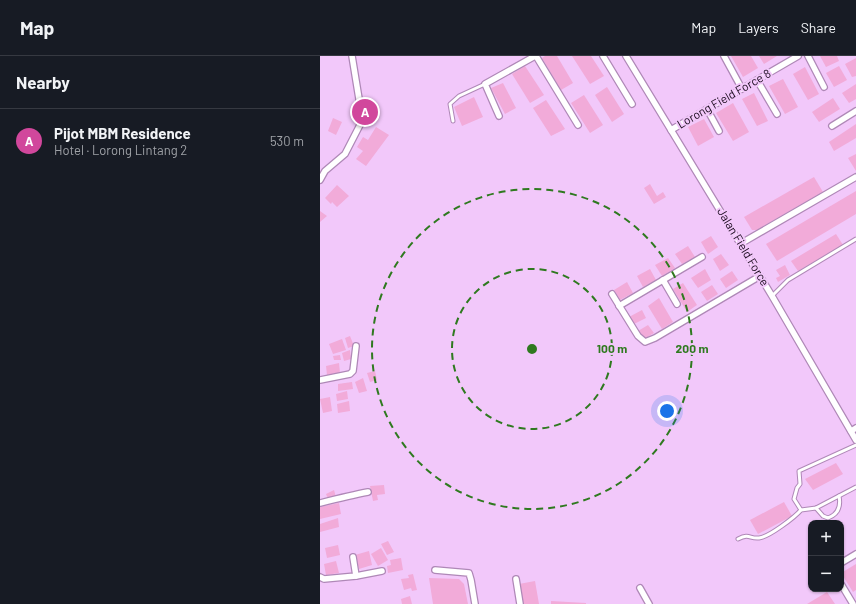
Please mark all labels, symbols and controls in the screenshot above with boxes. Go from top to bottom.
text: Map [20,16,54,39]
text: Map [691,19,716,36]
text: Layers [738,19,779,36]
text: Share [801,19,836,36]
street label: Lorong Field Force 8 [674,66,773,131]
text: Nearby [16,72,70,92]
pin: A [352,97,378,127]
text: Pijot MBM Residence [54,124,191,142]
text: A [25,133,33,149]
text: 530 m [270,133,304,149]
text: Hotel · Lorong Lintang 2 [54,142,187,158]
street label: Jalan Field Force [715,205,773,288]
text: 100 m [597,341,627,355]
text: 200 m [676,341,708,355]
centre of rings [525,342,539,356]
your location [657,401,677,421]
map controls [808,520,844,592]
button: + [808,520,844,556]
button: − [808,556,844,592]

